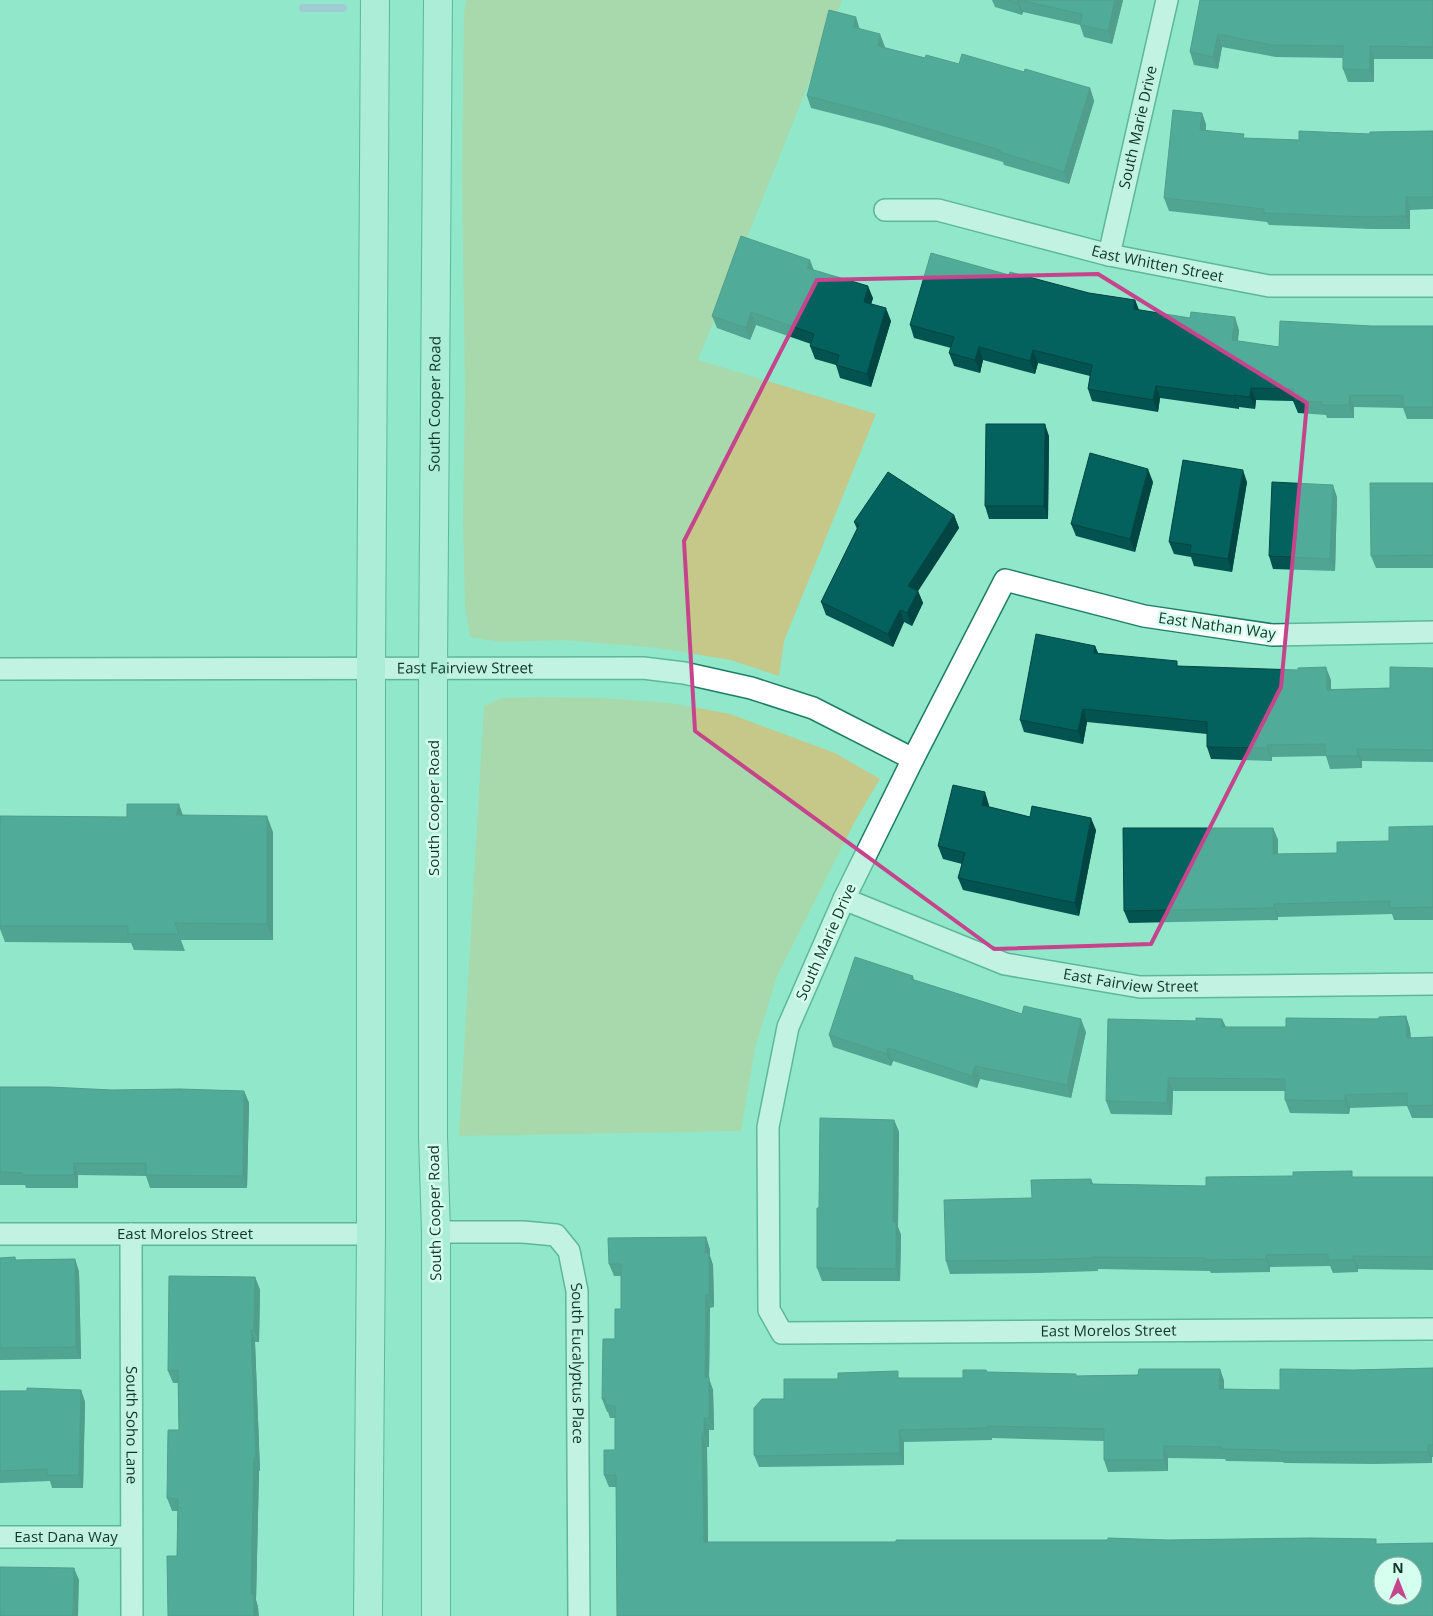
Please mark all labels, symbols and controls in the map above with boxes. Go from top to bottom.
street label: South Marie Drive [1113,63,1161,191]
street label: East Whitten Street [1089,240,1225,286]
street label: South Cooper Road [423,336,444,472]
street label: East Nathan Way [1157,607,1278,643]
street label: East Fairview Street [397,657,533,677]
street label: South Cooper Road [423,740,443,876]
street label: South Marie Drive [790,880,860,1003]
street label: East Fairview Street [1062,963,1199,996]
street label: South Cooper Road [423,1145,445,1281]
street label: East Morelos Street [117,1223,253,1243]
street label: South Eucalyptus Place [567,1281,589,1444]
street label: East Morelos Street [1040,1320,1177,1340]
street label: South Soho Lane [122,1366,143,1484]
street label: East Dana Way [14,1526,118,1546]
north arrow [1373,1556,1423,1606]
text: N [1392,1558,1404,1577]

